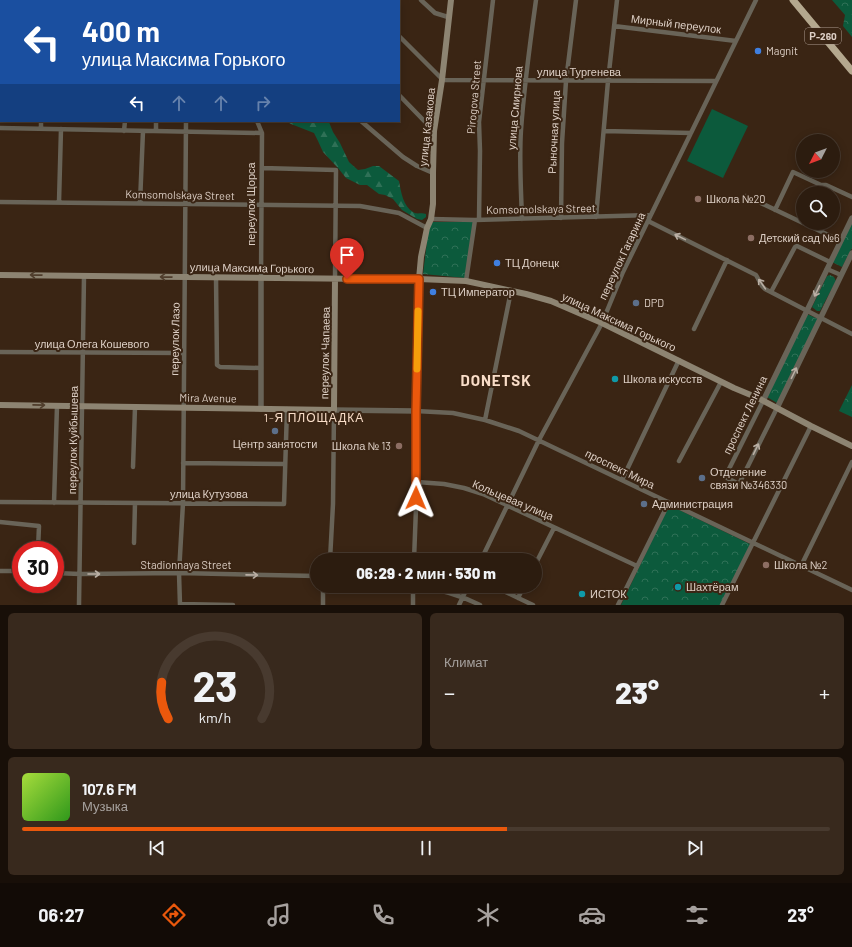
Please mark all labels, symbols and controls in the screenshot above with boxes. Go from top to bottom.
street label: Мирный переулок [630,12,722,36]
text: 400 m [82,14,160,48]
icon: left [16,16,68,68]
road number: Р-260 [805,28,841,44]
place label: Magnit [766,44,798,57]
marker: Magnit [753,46,763,56]
text: улица Максима Горького [82,48,286,70]
street label: Pirogova Street [464,60,483,134]
street label: улица Смирнова [504,65,525,150]
street label: улица Тургенева [537,65,622,78]
street label: улица Казакова [416,86,437,167]
street label: Рыночная улица [545,89,562,174]
icon: left [126,92,148,114]
icon: ahead [168,92,190,114]
icon: ahead [210,92,232,114]
icon: right [252,92,274,114]
north arrow [796,134,840,178]
map controls [796,134,840,230]
street label: переулок Щорса [244,161,257,246]
button: search [796,186,840,230]
street label: Komsomolskaya Street [125,187,235,202]
place label: Школа №20 [706,192,766,205]
marker: Школа №20 [693,194,703,204]
street label: Komsomolskaya Street [486,201,596,216]
street label: переулок Гагарина [596,209,648,302]
place label: Детский сад №6 [759,231,840,244]
one-way arrow [674,233,686,240]
marker: Детский сад №6 [746,233,756,243]
pin [330,238,364,279]
icon: arrive [336,244,358,266]
place label: ТЦ Донецк [505,256,559,269]
marker: ТЦ Донецк [492,258,502,268]
street label: улица Максима Горького [190,260,314,275]
one-way arrow [30,271,43,279]
one-way arrow [160,273,173,281]
one-way arrow [758,278,766,289]
one-way arrow [813,284,820,296]
place label: ТЦ Император [441,285,515,298]
marker: ТЦ Император [428,287,438,297]
street label: улица Максима Горького [560,289,678,354]
place label: DPD [644,296,664,309]
marker: DPD [631,298,641,308]
street label: переулок Лазо [167,302,182,376]
street label: переулок Чапаева [317,306,332,399]
street label: улица Олега Кошевого [35,337,149,350]
one-way arrow [791,367,798,379]
district label: DONETSK [460,371,532,389]
place label: Школа искусств [623,372,703,385]
street label: проспект Ленина [720,373,770,456]
marker: Школа искусств [610,374,620,384]
street label: переулок Куйбышева [65,385,80,494]
street label: Mira Avenue [179,390,237,405]
one-way arrow [32,402,45,409]
district label: 1-Я ПЛОЩАДКА [264,410,364,425]
marker: Центр занятости [270,426,280,436]
place label: Центр занятости [233,437,317,450]
place label: Школа № 13 [332,439,391,452]
marker: Школа № 13 [394,441,404,451]
one-way arrow [753,443,760,455]
street label: проспект Мира [583,446,658,491]
place label: Отделение связи №346330 [710,465,787,491]
marker: Отделение связи №346330 [697,473,707,483]
position arrow [395,477,437,519]
street label: Кольцевая улица [471,477,557,523]
street label: улица Кутузова [170,487,249,500]
place label: Администрация [652,497,733,510]
marker: Администрация [639,499,649,509]
speed limit sign: 30 [12,541,64,593]
street label: Stadionnaya Street [140,558,232,571]
place label: Школа №2 [774,558,827,571]
marker: Школа №2 [761,560,771,570]
text: 06:29 · 2 мин · 530 m [356,564,496,582]
one-way arrow [87,570,100,578]
one-way arrow [245,571,258,579]
place label: Шахтёрам [686,580,739,593]
marker: Шахтёрам [673,582,683,592]
place label: ИСТОК [590,587,627,600]
marker: ИСТОК [577,589,587,599]
text: Климат [444,654,488,670]
text: 23 [192,660,238,710]
text: 23° [615,674,659,710]
text: − [444,679,455,705]
text: + [819,679,830,705]
text: km/h [199,709,231,726]
text: 107.6 FM [82,780,137,798]
text: Музыка [82,798,128,814]
icon: previous [146,837,168,859]
icon: pause [415,837,437,859]
icon: next [684,837,706,859]
icon: directions [160,901,188,929]
icon: music [265,901,293,929]
icon: phone [369,901,397,929]
icon: climate [474,901,502,929]
icon: car [578,901,606,929]
icon: filters [683,901,711,929]
text: 06:27 [38,904,84,926]
text: 23° [787,904,814,926]

